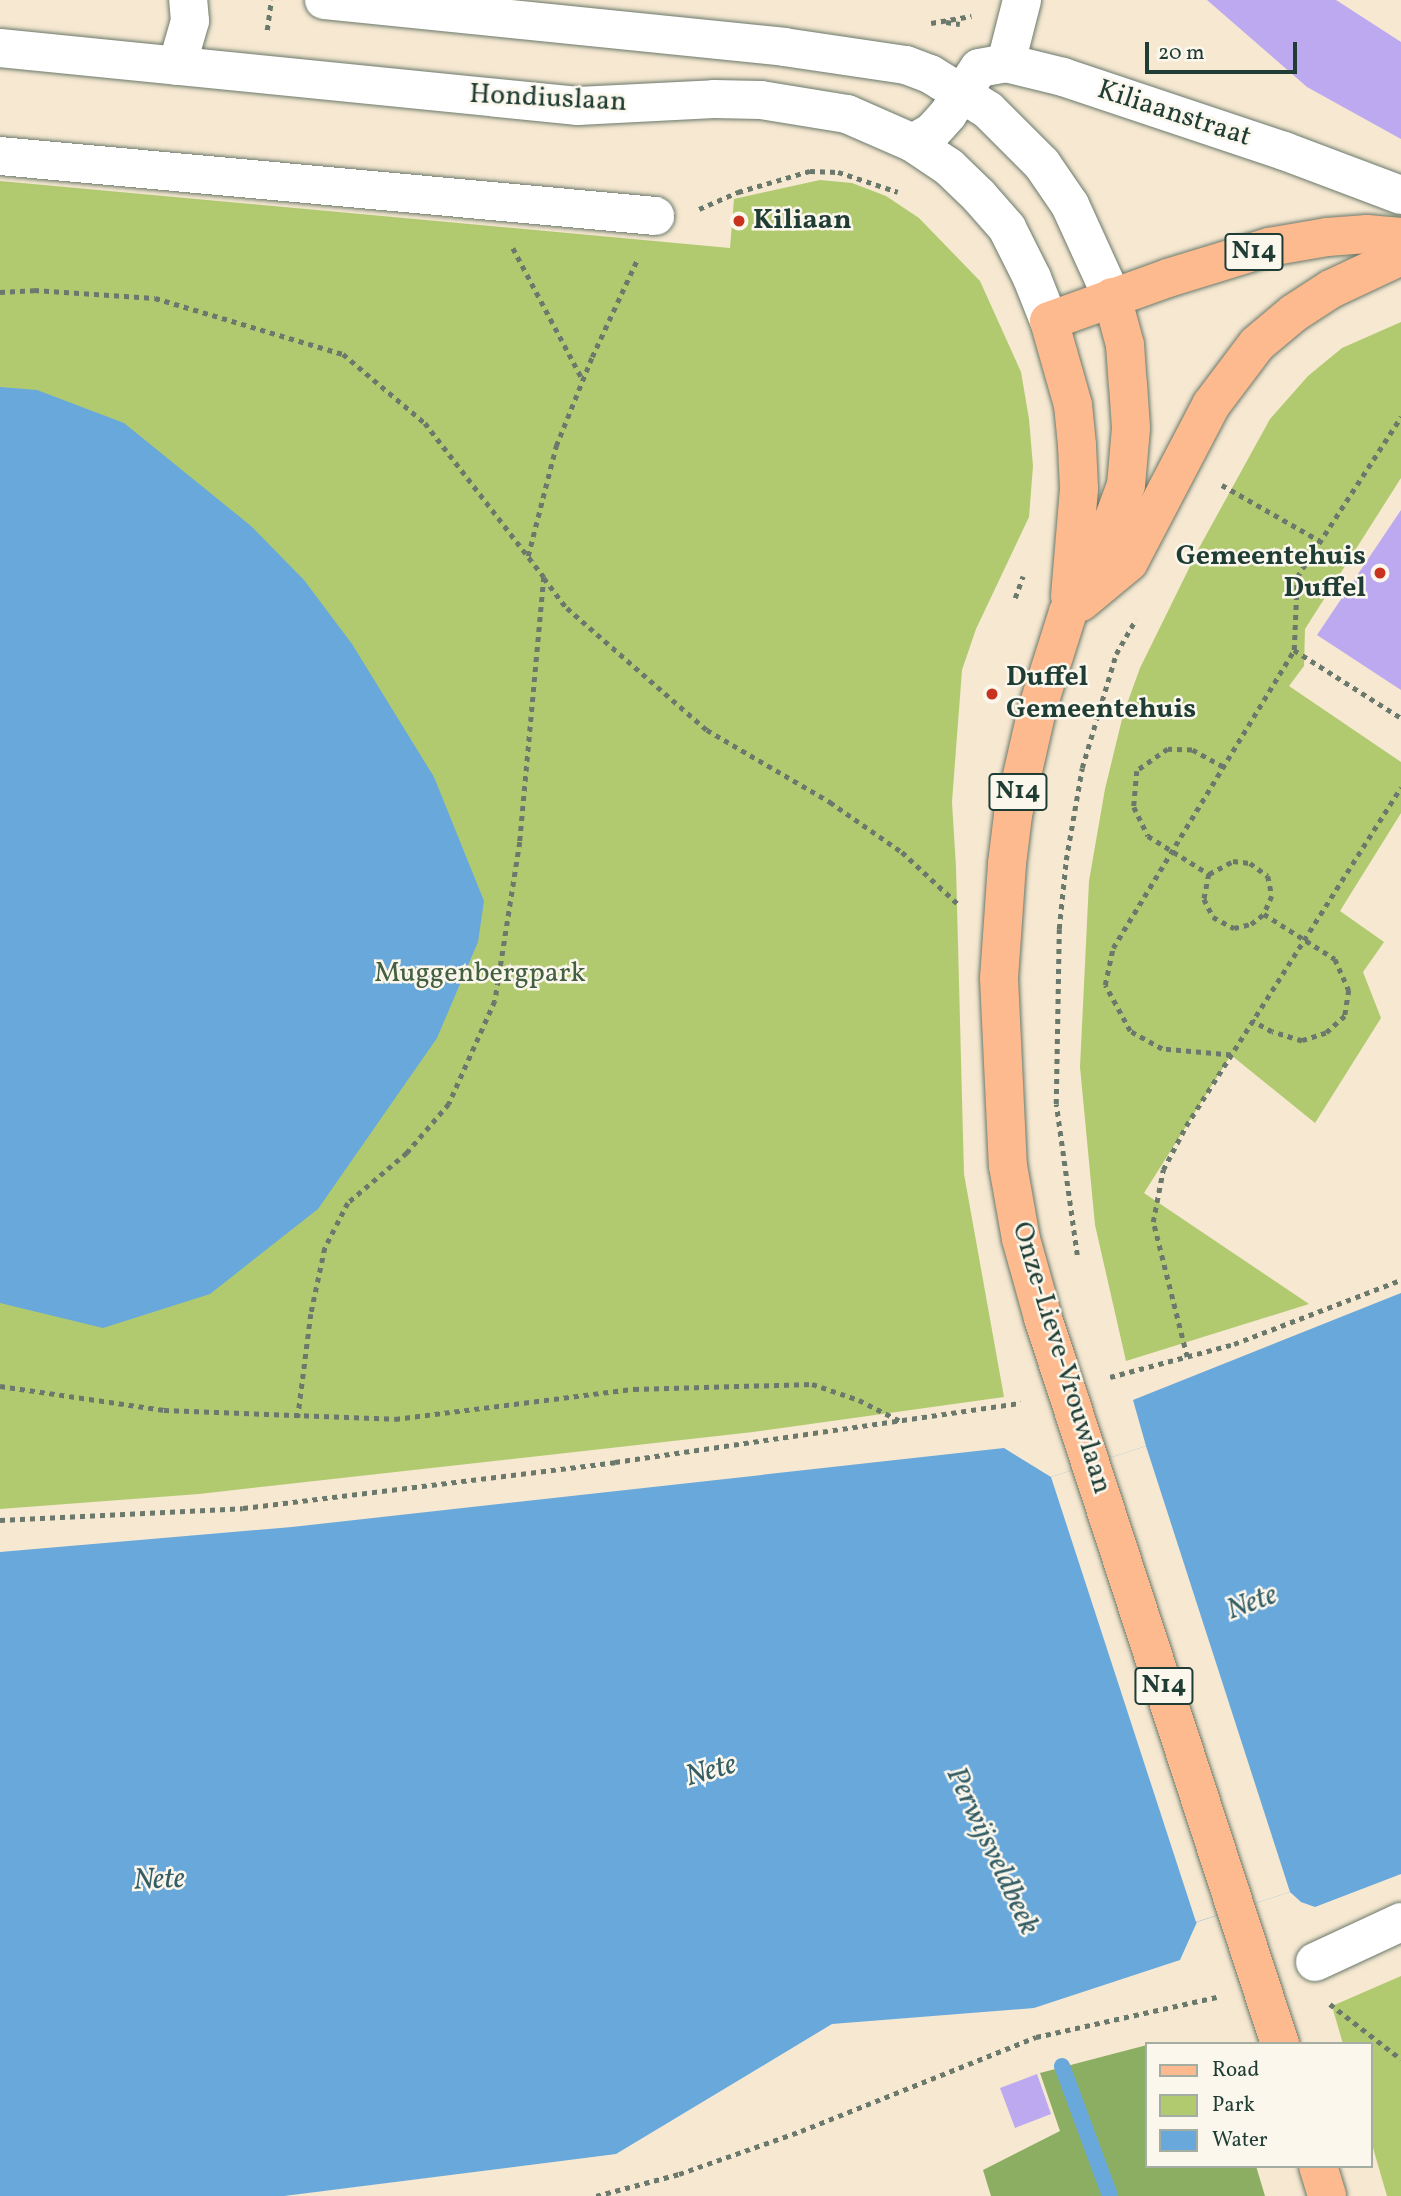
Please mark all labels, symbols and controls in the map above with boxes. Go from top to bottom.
scale bar [1149,28,1301,72]
text: 20 m [1158,39,1204,68]
street label: Kiliaanstraat [1093,73,1255,155]
street label: Hondiuslaan [468,78,628,120]
place label: Kiliaan [753,204,852,238]
marker: Kiliaan [731,213,747,229]
road number: N14 [1224,230,1284,274]
place label: Gemeentehuis Duffel [1176,540,1366,606]
marker: Gemeentehuis Duffel [1372,565,1388,581]
place label: Duffel Gemeentehuis [1006,661,1196,727]
marker: Duffel Gemeentehuis [984,686,1000,702]
road number: N14 [988,770,1048,814]
park label: Muggenbergpark [374,957,586,991]
street label: Onze-Lieve-Vrouwlaan [1004,1218,1118,1498]
water label: Nete [1222,1577,1282,1629]
road number: N14 [1134,1664,1194,1708]
water label: Nete [681,1747,741,1795]
water label: Perwijsveldbeek [937,1761,1047,1941]
water label: Nete [133,1861,185,1899]
legend [1146,2042,1373,2168]
text: Road [1212,2056,1259,2085]
text: Park [1212,2091,1255,2120]
text: Water [1212,2126,1268,2155]

